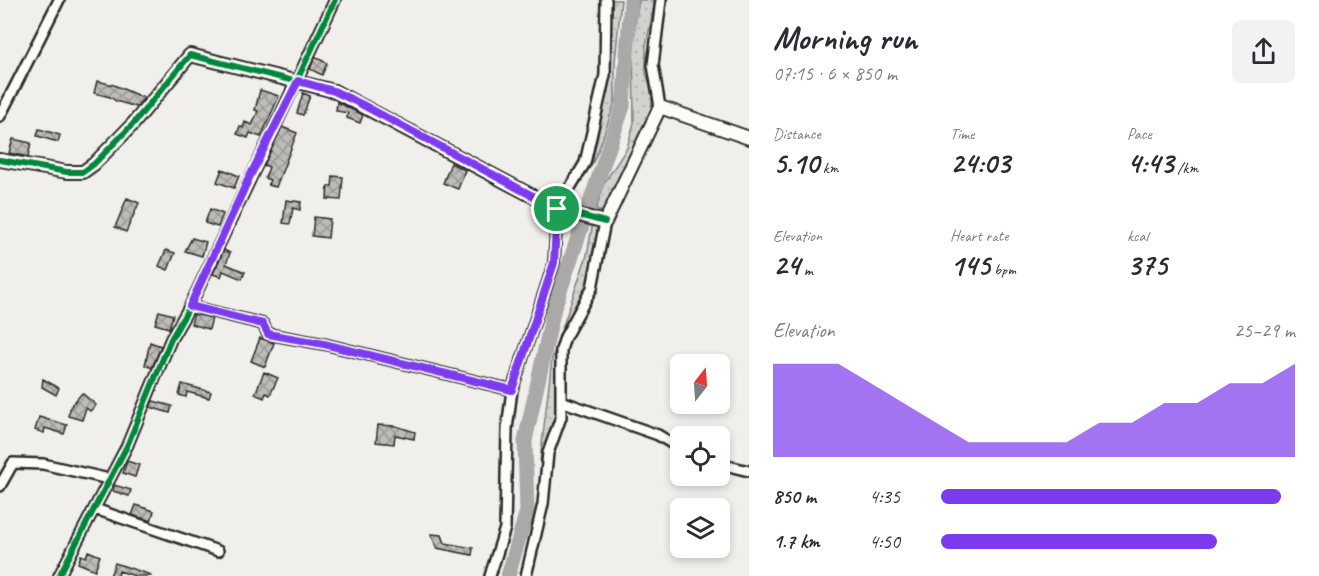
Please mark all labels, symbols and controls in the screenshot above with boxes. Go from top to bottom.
text: Morning run [773,17,917,59]
button: share [1232,20,1295,83]
text: 07:15 · 6 × 850 m [773,61,897,86]
text: Distance [773,124,821,144]
text: Time [950,124,974,144]
text: Pace [1127,124,1152,144]
text: 5.10 [773,144,819,182]
text: 24:03 [950,144,1010,182]
text: 4:43 [1127,144,1173,182]
text: km [819,158,838,178]
text: /km [1173,158,1198,178]
pin [531,183,582,234]
icon: arrive [540,192,573,225]
text: Elevation [773,226,822,246]
text: Heart rate [950,226,1008,246]
text: kcal [1127,226,1148,246]
text: 24 [773,246,800,284]
text: 145 [950,246,990,284]
text: 375 [1127,246,1167,284]
text: m [800,260,813,280]
text: bpm [990,260,1016,280]
text: Elevation [773,318,835,343]
text: 25–29 m [1234,318,1295,343]
north arrow [670,354,730,414]
map controls [670,354,730,558]
button: locate [670,426,730,486]
text: 850 m [773,484,816,509]
text: 4:35 [869,484,900,509]
button: layers [670,498,730,558]
text: 1.7 km [773,529,819,554]
text: 4:50 [869,529,900,554]

